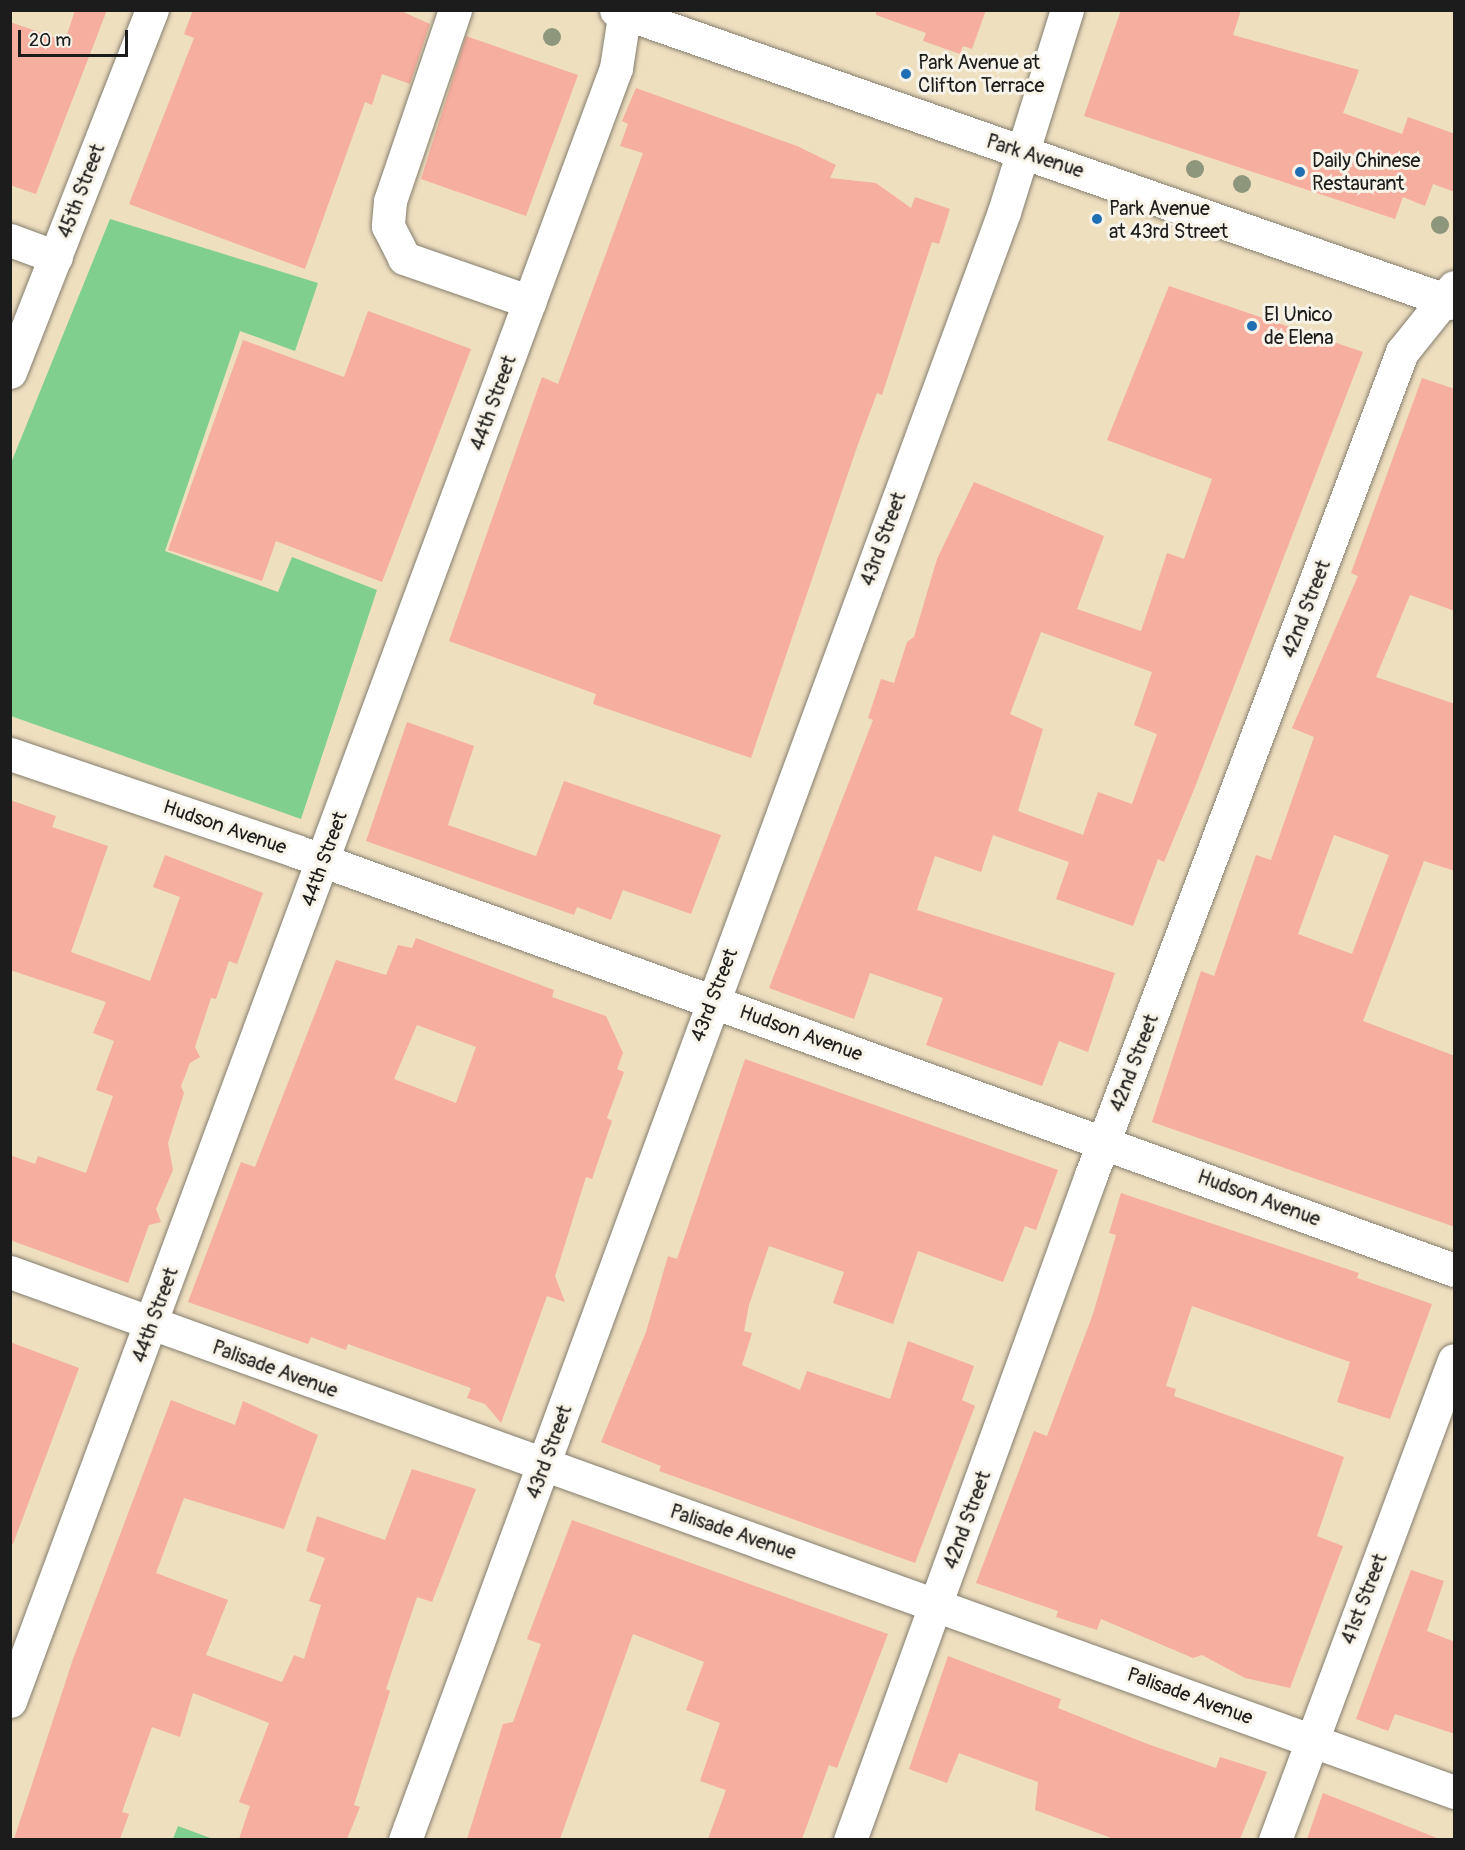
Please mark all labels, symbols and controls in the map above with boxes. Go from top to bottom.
scale bar [21,18,130,56]
text: 20 m [29,29,71,52]
place label: Park Avenue at Clifton Terrace [918,51,1044,98]
marker: Park Avenue at Clifton Terrace [899,67,913,81]
street label: Park Avenue [983,129,1087,183]
street label: 45th Street [52,141,110,241]
place label: Daily Chinese Restaurant [1312,148,1420,195]
marker: Daily Chinese Restaurant [1293,165,1307,179]
place label: Park Avenue at 43rd Street [1109,196,1228,243]
marker: Park Avenue at 43rd Street [1090,212,1104,226]
place label: El Unico de Elena [1264,302,1333,349]
marker: El Unico de Elena [1245,319,1259,333]
street label: 44th Street [465,352,521,454]
street label: 43rd Street [855,489,911,589]
street label: 42nd Street [1276,557,1336,661]
street label: Hudson Avenue [160,795,290,859]
street label: 44th Street [296,808,352,910]
street label: 43rd Street [685,945,743,1045]
street label: Hudson Avenue [736,1000,866,1066]
street label: 42nd Street [1104,1011,1164,1115]
street label: Hudson Avenue [1194,1165,1324,1231]
street label: 44th Street [127,1264,183,1366]
street label: Palisade Avenue [209,1335,341,1403]
street label: 43rd Street [521,1402,577,1502]
street label: 42nd Street [938,1468,996,1572]
street label: Palisade Avenue [667,1499,799,1565]
street label: 41st Street [1336,1550,1392,1648]
street label: Palisade Avenue [1124,1662,1256,1730]

